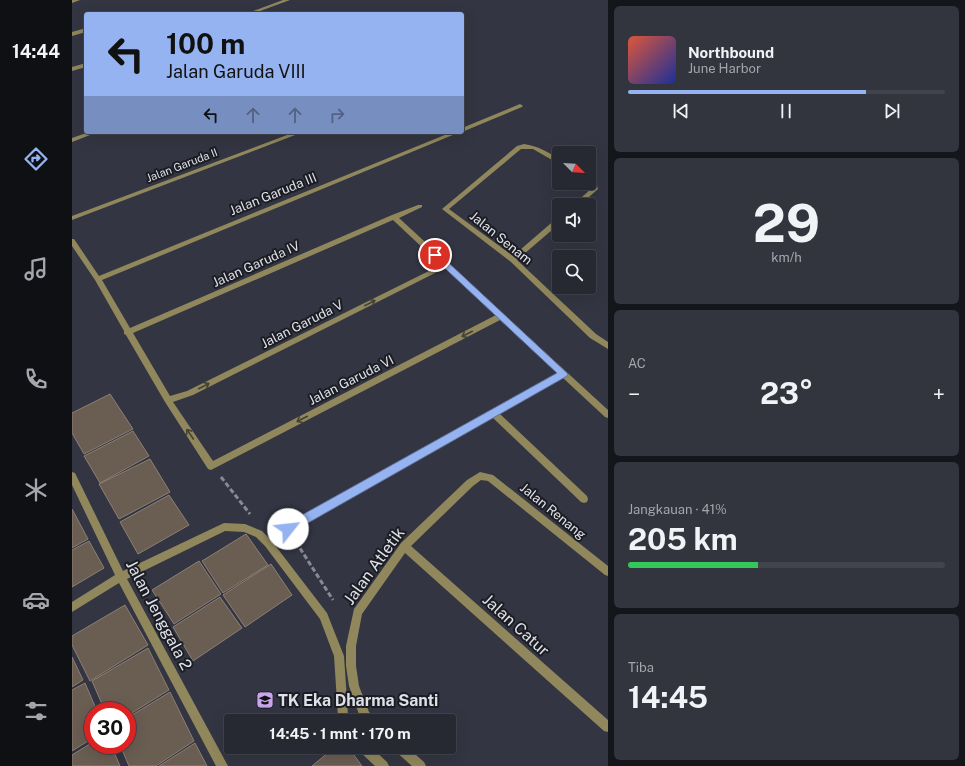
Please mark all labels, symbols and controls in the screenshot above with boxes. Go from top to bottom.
text: 100 m [166,27,245,60]
icon: left [100,28,152,80]
text: 14:44 [12,41,60,62]
text: Northbound [688,44,774,61]
text: Jalan Garuda VIII [166,61,306,82]
text: June Harbor [688,61,761,76]
icon: previous [670,100,692,122]
icon: pause [775,100,797,122]
icon: next [881,100,903,122]
icon: left [200,104,222,126]
icon: ahead [242,104,264,126]
icon: ahead [284,104,306,126]
icon: right [326,104,348,126]
icon: directions [22,145,50,173]
street label: Jalan Garuda II [145,146,219,184]
north arrow [552,146,596,190]
map controls [552,146,596,294]
street label: Jalan Garuda III [227,170,319,218]
text: 29 [753,193,820,254]
button: sound [552,198,596,242]
street label: Jalan Senam [467,208,535,268]
street label: Jalan Garuda IV [210,238,302,290]
pin [418,238,452,272]
icon: arrive [424,244,446,266]
button: search [552,250,596,294]
text: km/h [771,250,802,265]
icon: music [22,255,50,283]
street label: Jalan Garuda V [259,297,346,351]
one-way arrow [364,299,376,306]
one-way arrow [461,330,473,338]
street label: Jalan Garuda VI [306,352,396,408]
text: AC [628,356,646,371]
icon: phone [22,365,50,393]
text: 23° [760,375,813,411]
text: − [628,381,640,407]
text: + [933,381,945,407]
one-way arrow [198,382,210,389]
one-way arrow [296,416,308,423]
one-way arrow [186,428,194,439]
icon: climate [22,476,50,504]
street label: Jalan Renang [517,480,589,542]
text: Jangkauan · 41% [628,502,727,517]
position arrow [267,508,309,550]
text: 205 km [628,521,738,557]
street label: Jalan Atletik [340,524,408,608]
street label: Jalan Jenggala 2 [122,557,196,673]
icon: car [22,586,50,614]
street label: Jalan Catur [479,590,553,660]
text: Tiba [628,660,654,675]
text: 14:45 [628,679,708,715]
school or university icon: TK Eka Dharma Santi [255,690,275,710]
place label: TK Eka Dharma Santi [278,691,438,710]
icon: filters [22,697,50,725]
speed limit sign: 30 [84,702,136,754]
text: 14:45 · 1 mnt · 170 m [269,725,411,742]

